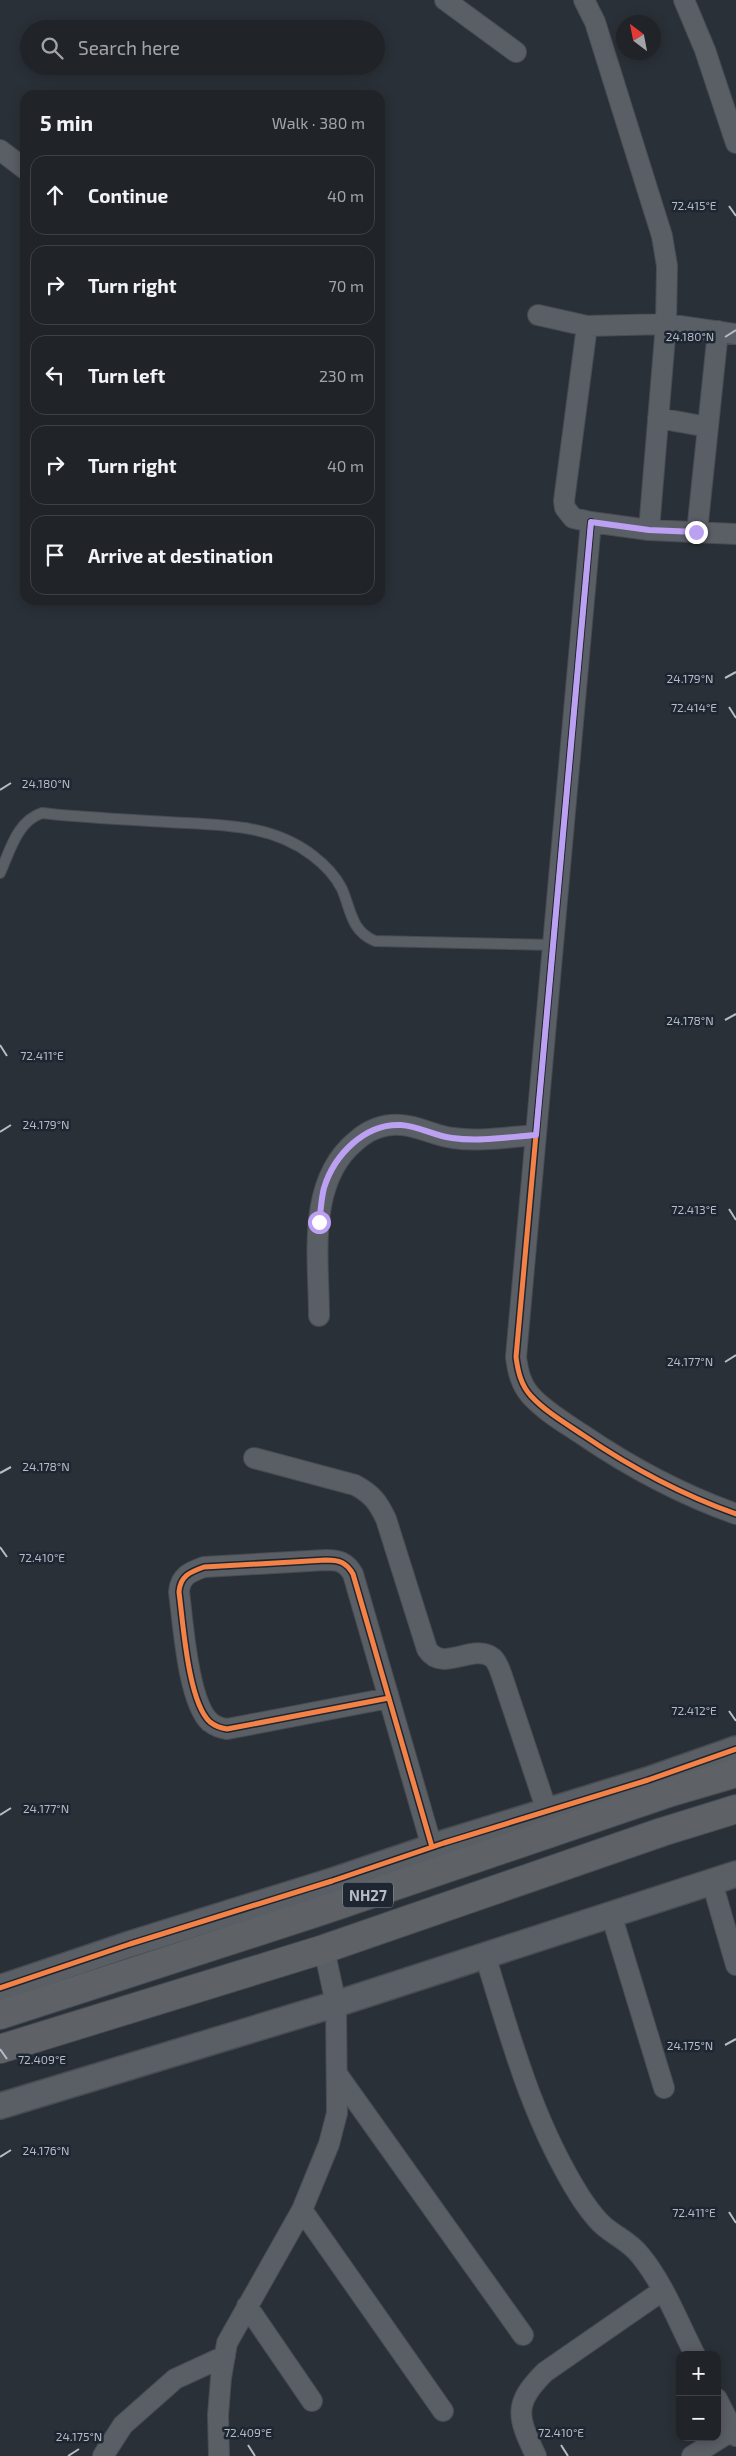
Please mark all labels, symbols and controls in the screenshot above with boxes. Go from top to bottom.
north arrow [616,15,661,60]
search box [20,20,385,75]
icon: search [38,34,66,62]
text: Search here [78,36,180,59]
text: 5 min [40,110,93,135]
text: Walk · 380 m [272,113,365,132]
icon: ahead [41,181,69,209]
text: Continue [88,184,168,207]
text: 40 m [327,186,364,205]
text: 72.415°E [671,198,717,212]
icon: right [41,271,69,299]
text: Turn right [88,274,176,297]
text: 70 m [329,276,364,295]
text: 24.180°N [666,329,714,343]
icon: left [41,361,69,389]
text: Turn left [88,364,165,387]
text: 230 m [319,366,364,385]
icon: right [41,451,69,479]
text: Turn right [88,454,176,477]
text: 40 m [327,456,364,475]
route end [685,521,708,544]
icon: arrive [41,541,69,569]
text: Arrive at destination [88,544,273,567]
text: 24.179°N [667,671,713,685]
text: 72.414°E [671,700,717,714]
text: 24.180°N [22,776,70,790]
text: 24.178°N [666,1013,714,1027]
text: 72.411°E [20,1048,64,1062]
text: 24.179°N [23,1117,69,1131]
text: 72.413°E [671,1202,717,1216]
route start [308,1211,331,1234]
text: 24.177°N [667,1354,713,1368]
text: 24.178°N [22,1459,70,1473]
text: 72.410°E [19,1550,65,1564]
text: 72.412°E [671,1703,717,1717]
text: 24.177°N [23,1801,69,1815]
road number: NH27 [343,1882,393,1908]
text: 24.175°N [667,2038,713,2052]
text: 72.409°E [18,2052,66,2066]
text: 24.176°N [23,2143,69,2157]
text: 72.411°E [672,2205,716,2219]
map controls [676,2351,721,2441]
button: + [676,2351,721,2396]
button: − [676,2396,721,2441]
text: 72.409°E [224,2425,272,2439]
text: 72.410°E [538,2425,584,2439]
text: 24.175°N [56,2429,102,2443]

